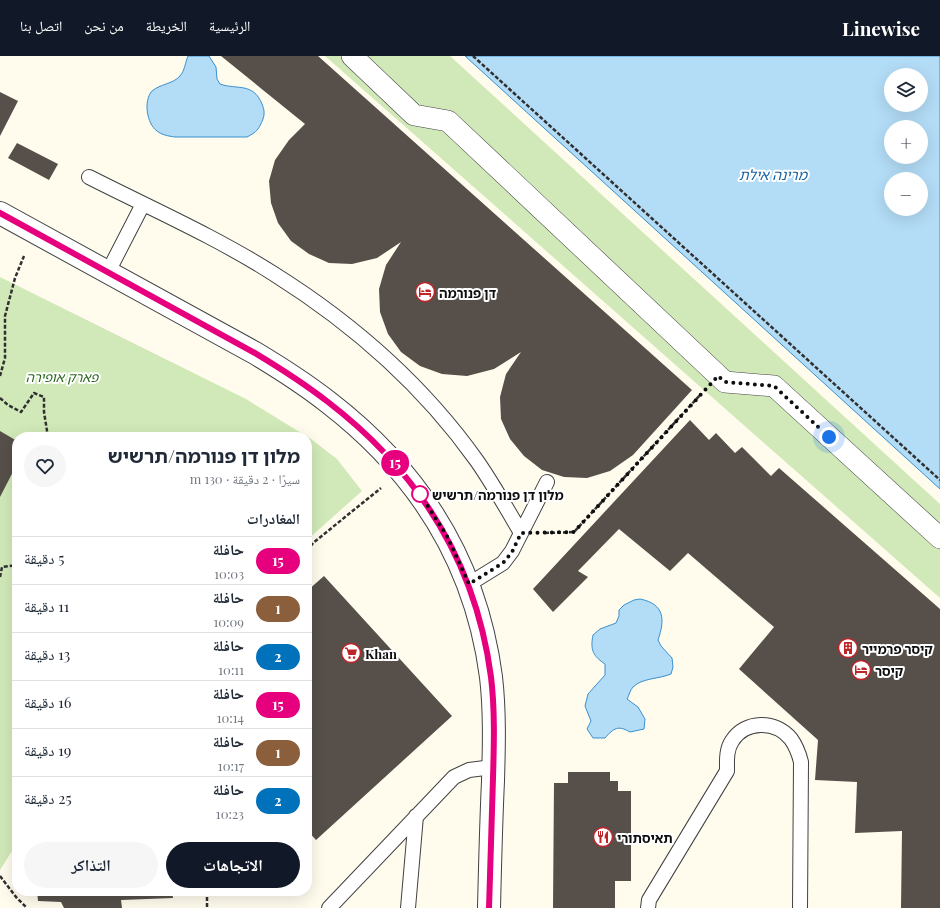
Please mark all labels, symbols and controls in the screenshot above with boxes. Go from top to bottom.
text: Linewise [842,15,920,41]
text: اتصل بنا [20,16,62,35]
text: من نحن [84,16,124,35]
text: الخريطة [146,16,187,35]
text: الرئيسية [209,16,250,35]
map controls [884,68,928,216]
button: layers [884,68,928,112]
button: + [884,120,928,164]
water label: מרינה אילת [739,165,809,184]
button: − [884,172,928,216]
hotel icon: דן פנורמה [414,281,436,303]
place label: דן פנורמה [439,284,497,301]
park label: פארק אופירה [26,368,99,385]
your location [819,427,839,447]
text: מלון דן פנורמה/תרשיש [108,442,300,468]
button: heart [24,445,66,487]
line badge: 15 [377,450,413,476]
text: 15 [389,453,401,472]
text: سيرًا · 2 دقيقة · 130 m [190,470,300,487]
marker: מלון דן פנורמה/תרשיש [411,485,429,503]
place label: מלון דן פנורמה/תרשיש [432,486,564,503]
text: المغادرات [247,508,300,528]
text: حافلة [213,539,244,559]
text: 5 دقيقة [24,548,64,568]
text: 15 [272,551,284,570]
text: 10:03 [214,565,244,582]
text: حافلة [213,587,244,607]
text: 11 دقيقة [24,596,69,616]
text: 1 [275,599,281,618]
text: 10:09 [214,613,244,630]
text: حافلة [213,635,244,655]
building icon: קיסר פרמייר [837,637,859,659]
place label: קיסר פרמייר [862,640,933,657]
supermarket icon: Khan [340,642,362,664]
text: 13 دقيقة [24,644,70,664]
place label: Khan [365,645,397,662]
text: 2 [274,647,282,666]
hotel icon: קיסר [850,659,872,681]
text: 10:11 [218,661,244,678]
place label: קיסר [875,662,904,679]
text: حافلة [213,683,244,703]
text: 16 دقيقة [24,692,72,712]
text: 15 [272,695,284,714]
text: 10:14 [217,709,244,726]
text: حافلة [213,731,244,751]
text: 19 دقيقة [24,740,71,760]
text: 1 [275,743,281,762]
text: 10:17 [218,757,244,774]
text: حافلة [213,779,244,799]
text: 25 دقيقة [24,788,72,808]
text: 2 [274,791,282,810]
text: 10:23 [216,805,244,822]
restaurant icon: תאיסתורי [592,826,614,848]
place label: תאיסתורי [617,829,673,846]
button: التذاكر [24,842,158,888]
button: الاتجاهات [166,842,300,888]

